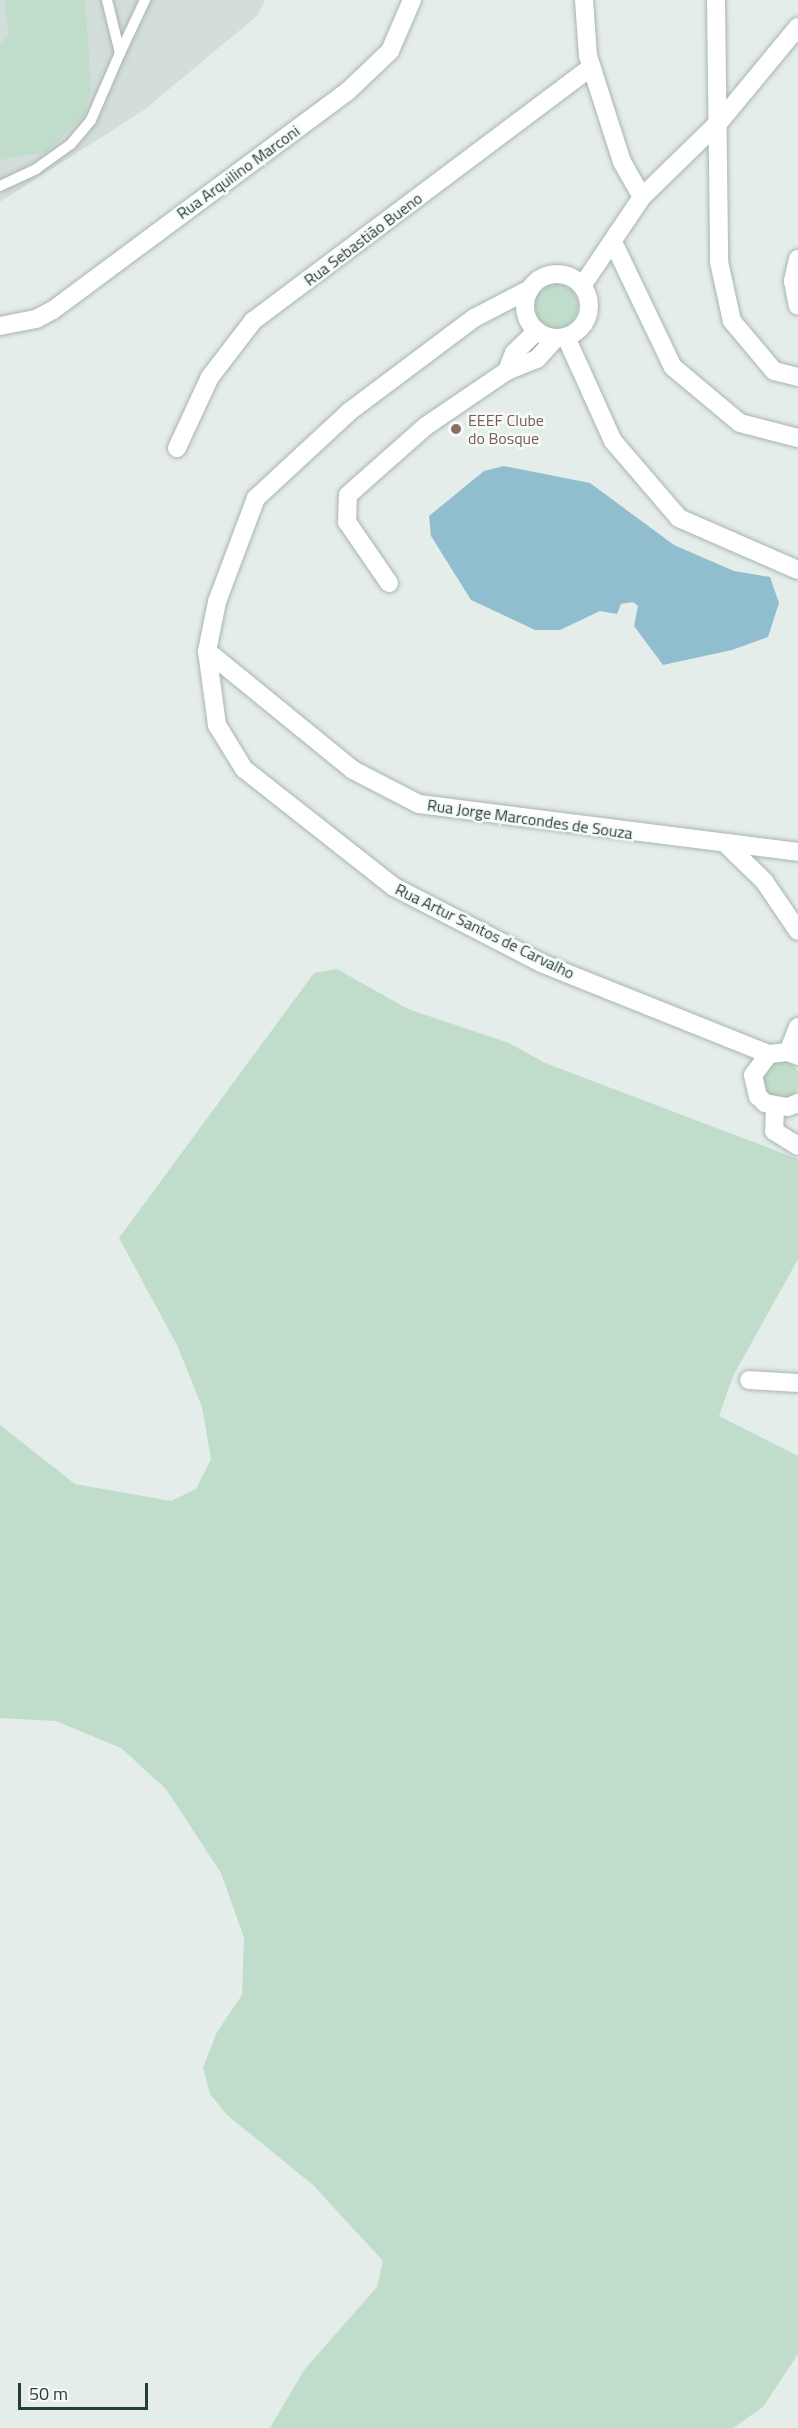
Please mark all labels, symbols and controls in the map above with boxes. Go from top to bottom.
street label: Rua Arquilino Marconi [173,121,303,223]
street label: Rua Sebastião Bueno [300,188,426,290]
place label: EEEF Clube do Bosque [468,410,544,448]
marker: EEEF Clube do Bosque [449,422,463,436]
street label: Rua Jorge Marcondes de Souza [426,795,634,843]
street label: Rua Artur Santos de Carvalho [392,879,578,983]
scale bar [21,2371,152,2409]
text: 50 m [29,2380,68,2407]

